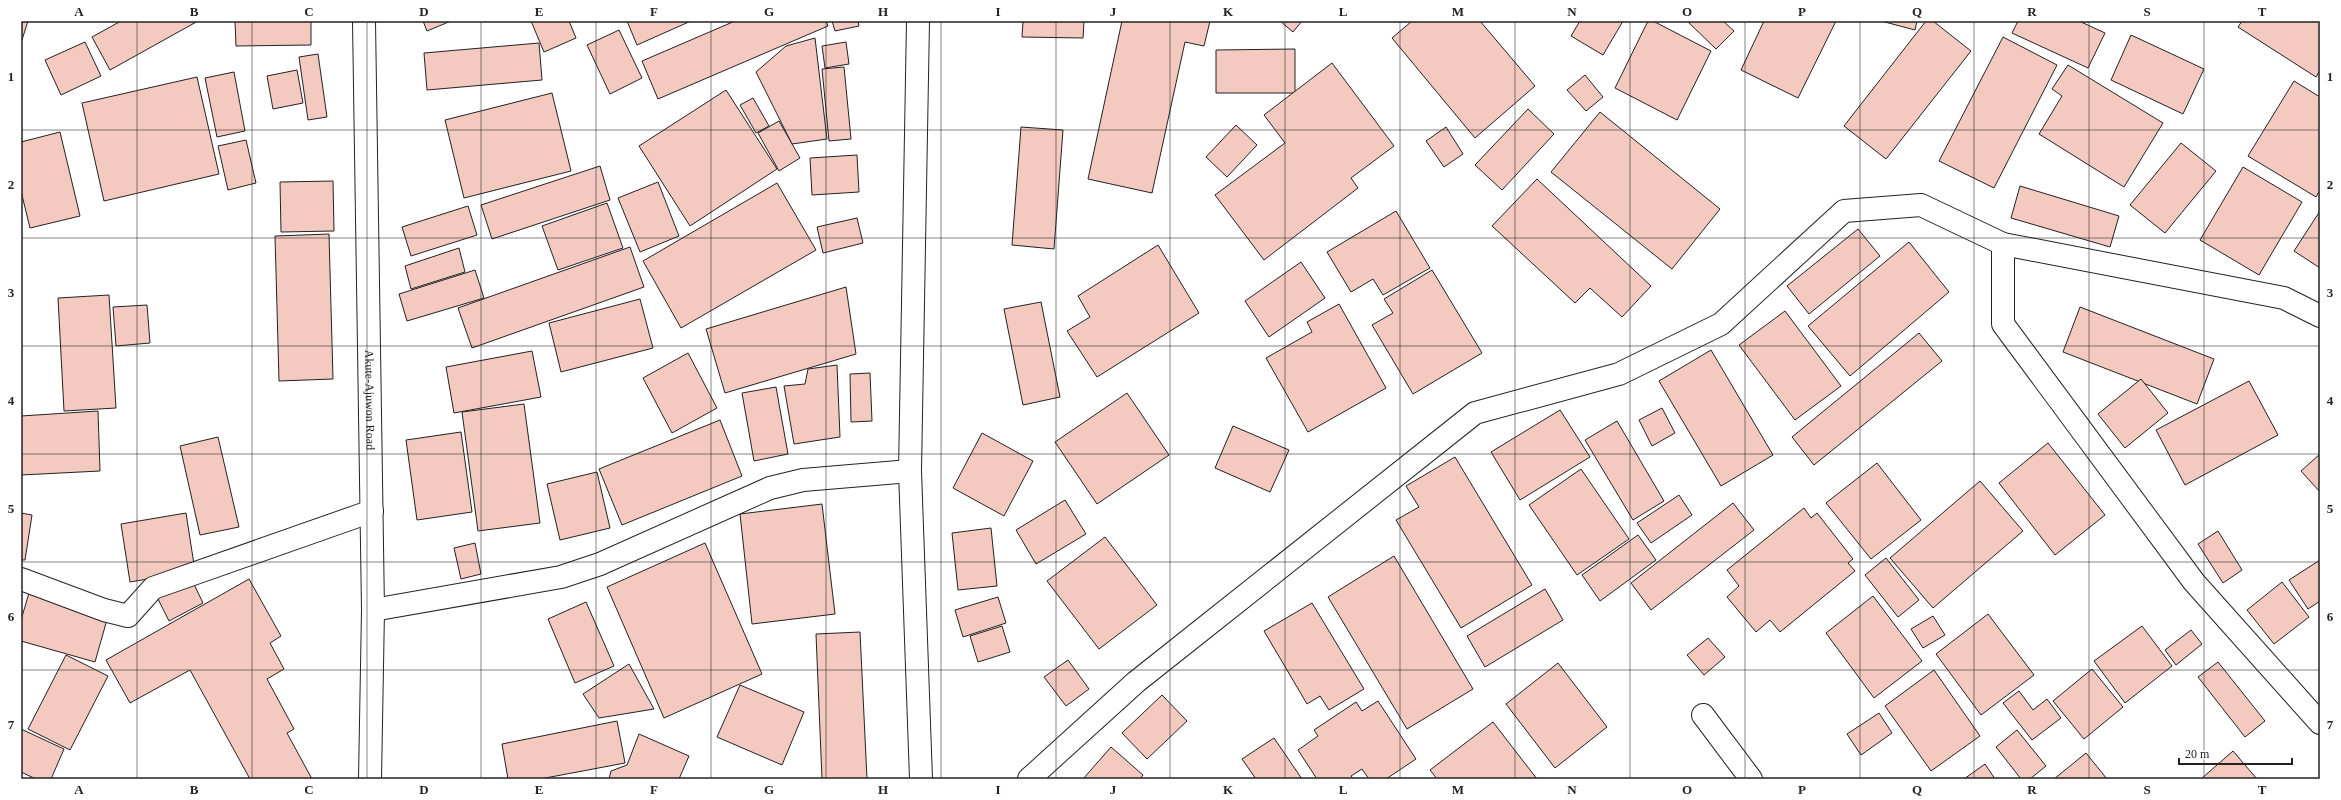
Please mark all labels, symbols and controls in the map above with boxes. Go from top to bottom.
text: A [74,4,84,19]
text: B [190,4,199,19]
text: C [304,4,314,19]
text: D [419,4,429,19]
text: E [535,4,543,19]
text: F [650,4,658,19]
text: G [764,4,774,19]
text: H [878,4,888,19]
text: I [995,4,1001,19]
text: J [1110,4,1117,19]
text: K [1223,4,1234,19]
text: L [1339,4,1348,19]
text: M [1452,4,1464,19]
text: N [1567,4,1577,19]
text: O [1682,4,1692,19]
text: P [1798,4,1806,19]
text: Q [1912,4,1922,19]
text: R [2027,4,2037,19]
text: S [2143,4,2151,19]
text: T [2258,4,2267,19]
text: 1 [8,69,14,84]
text: 1 [2327,69,2333,84]
text: 2 [8,177,14,192]
text: 2 [2327,177,2333,192]
text: 3 [8,285,15,300]
text: 3 [2327,285,2334,300]
street label: Akute-Ajuwon Road [362,350,378,450]
text: 4 [8,393,15,408]
text: 4 [2327,393,2334,408]
text: 5 [8,501,15,516]
text: 5 [2327,501,2334,516]
text: 6 [8,609,15,624]
text: 6 [2327,609,2334,624]
text: 7 [8,717,15,732]
text: 7 [2327,717,2334,732]
scale bar [2179,740,2292,766]
text: 20 m [2185,747,2210,761]
text: A [74,782,84,797]
text: B [190,782,199,797]
text: C [304,782,314,797]
text: D [419,782,429,797]
text: E [535,782,543,797]
text: F [650,782,658,797]
text: G [764,782,774,797]
text: H [878,782,888,797]
text: I [995,782,1001,797]
text: J [1110,782,1117,797]
text: K [1223,782,1234,797]
text: L [1339,782,1348,797]
text: M [1452,782,1464,797]
text: N [1567,782,1577,797]
text: O [1682,782,1692,797]
text: P [1798,782,1806,797]
text: Q [1912,782,1922,797]
text: R [2027,782,2037,797]
text: S [2143,782,2151,797]
text: T [2258,782,2267,797]

